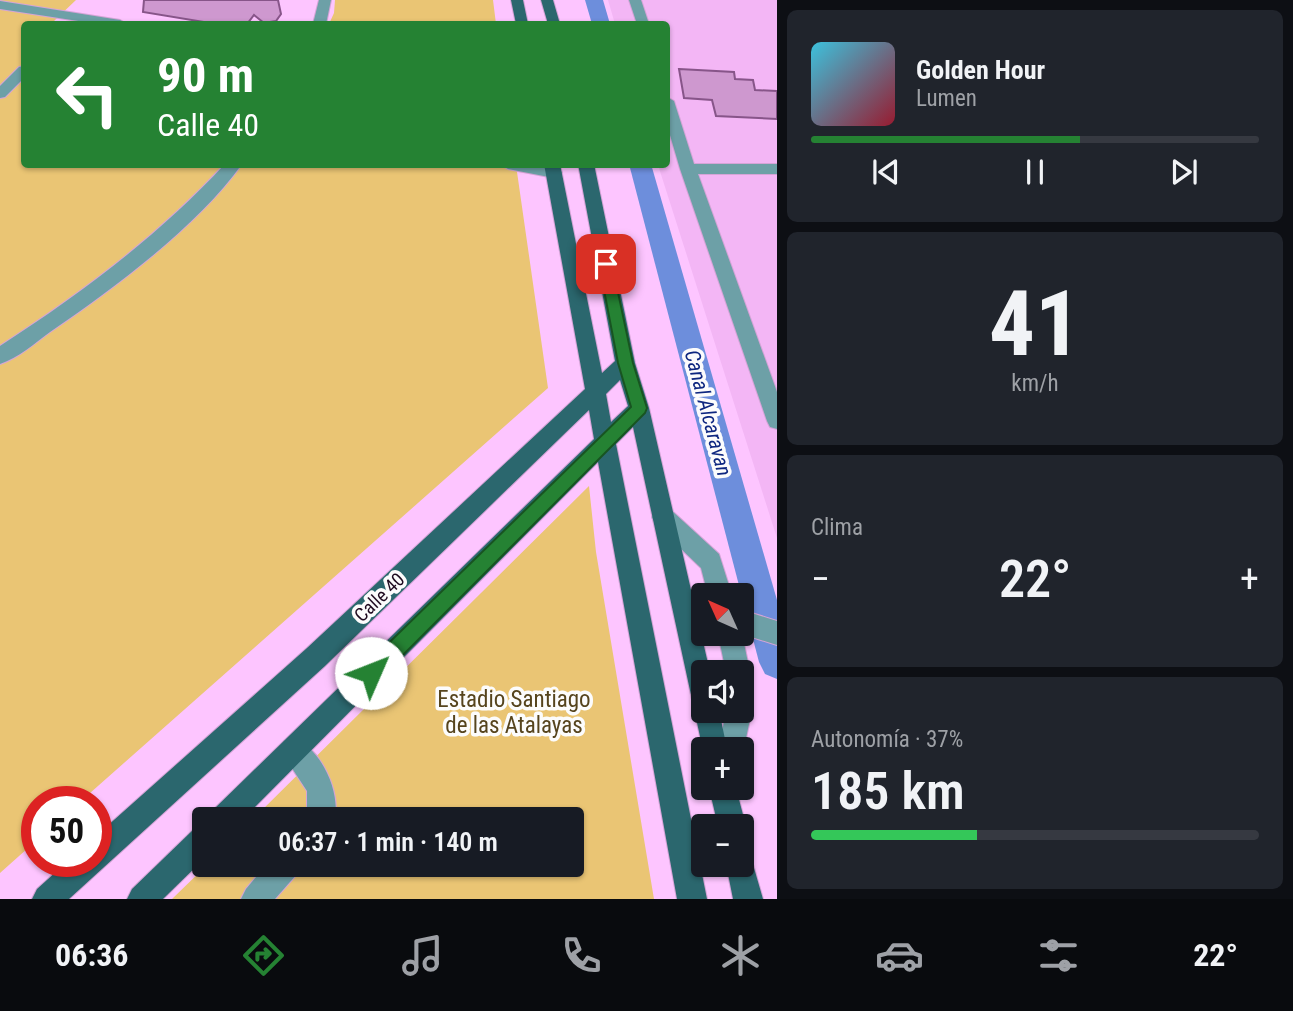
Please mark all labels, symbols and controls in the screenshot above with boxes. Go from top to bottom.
text: 90 m [157,47,254,104]
icon: left [42,49,133,140]
text: Golden Hour [916,55,1045,85]
text: Lumen [916,85,977,112]
text: Calle 40 [157,106,259,144]
icon: previous [867,153,905,191]
icon: pause [1016,153,1054,191]
icon: next [1165,153,1203,191]
pin [576,234,636,294]
icon: arrive [587,245,625,283]
text: 41 [989,271,1081,377]
water label: Canal Alcaravan [680,347,736,479]
text: km/h [1011,370,1059,397]
text: Clima [811,514,863,541]
text: 22° [999,549,1071,610]
text: − [811,557,830,601]
text: + [1240,557,1259,601]
street label: Calle 40 [350,568,409,627]
north arrow [691,583,754,646]
map controls [691,583,754,877]
position arrow [334,636,408,710]
button: sound [691,660,754,723]
park label: Estadio Santiago de las Atalayas [437,686,591,739]
text: Autonomía · 37% [811,726,963,753]
button: + [691,737,754,800]
text: 185 km [811,761,965,822]
speed limit sign: 50 [21,786,112,877]
button: − [691,814,754,877]
text: 06:37 · 1 min · 140 m [278,827,498,857]
icon: directions [239,931,288,980]
icon: music [398,931,447,980]
icon: phone [557,931,606,980]
icon: climate [716,931,765,980]
icon: car [875,931,924,980]
icon: filters [1034,931,1083,980]
text: 06:36 [55,936,128,974]
text: 22° [1193,936,1238,974]

